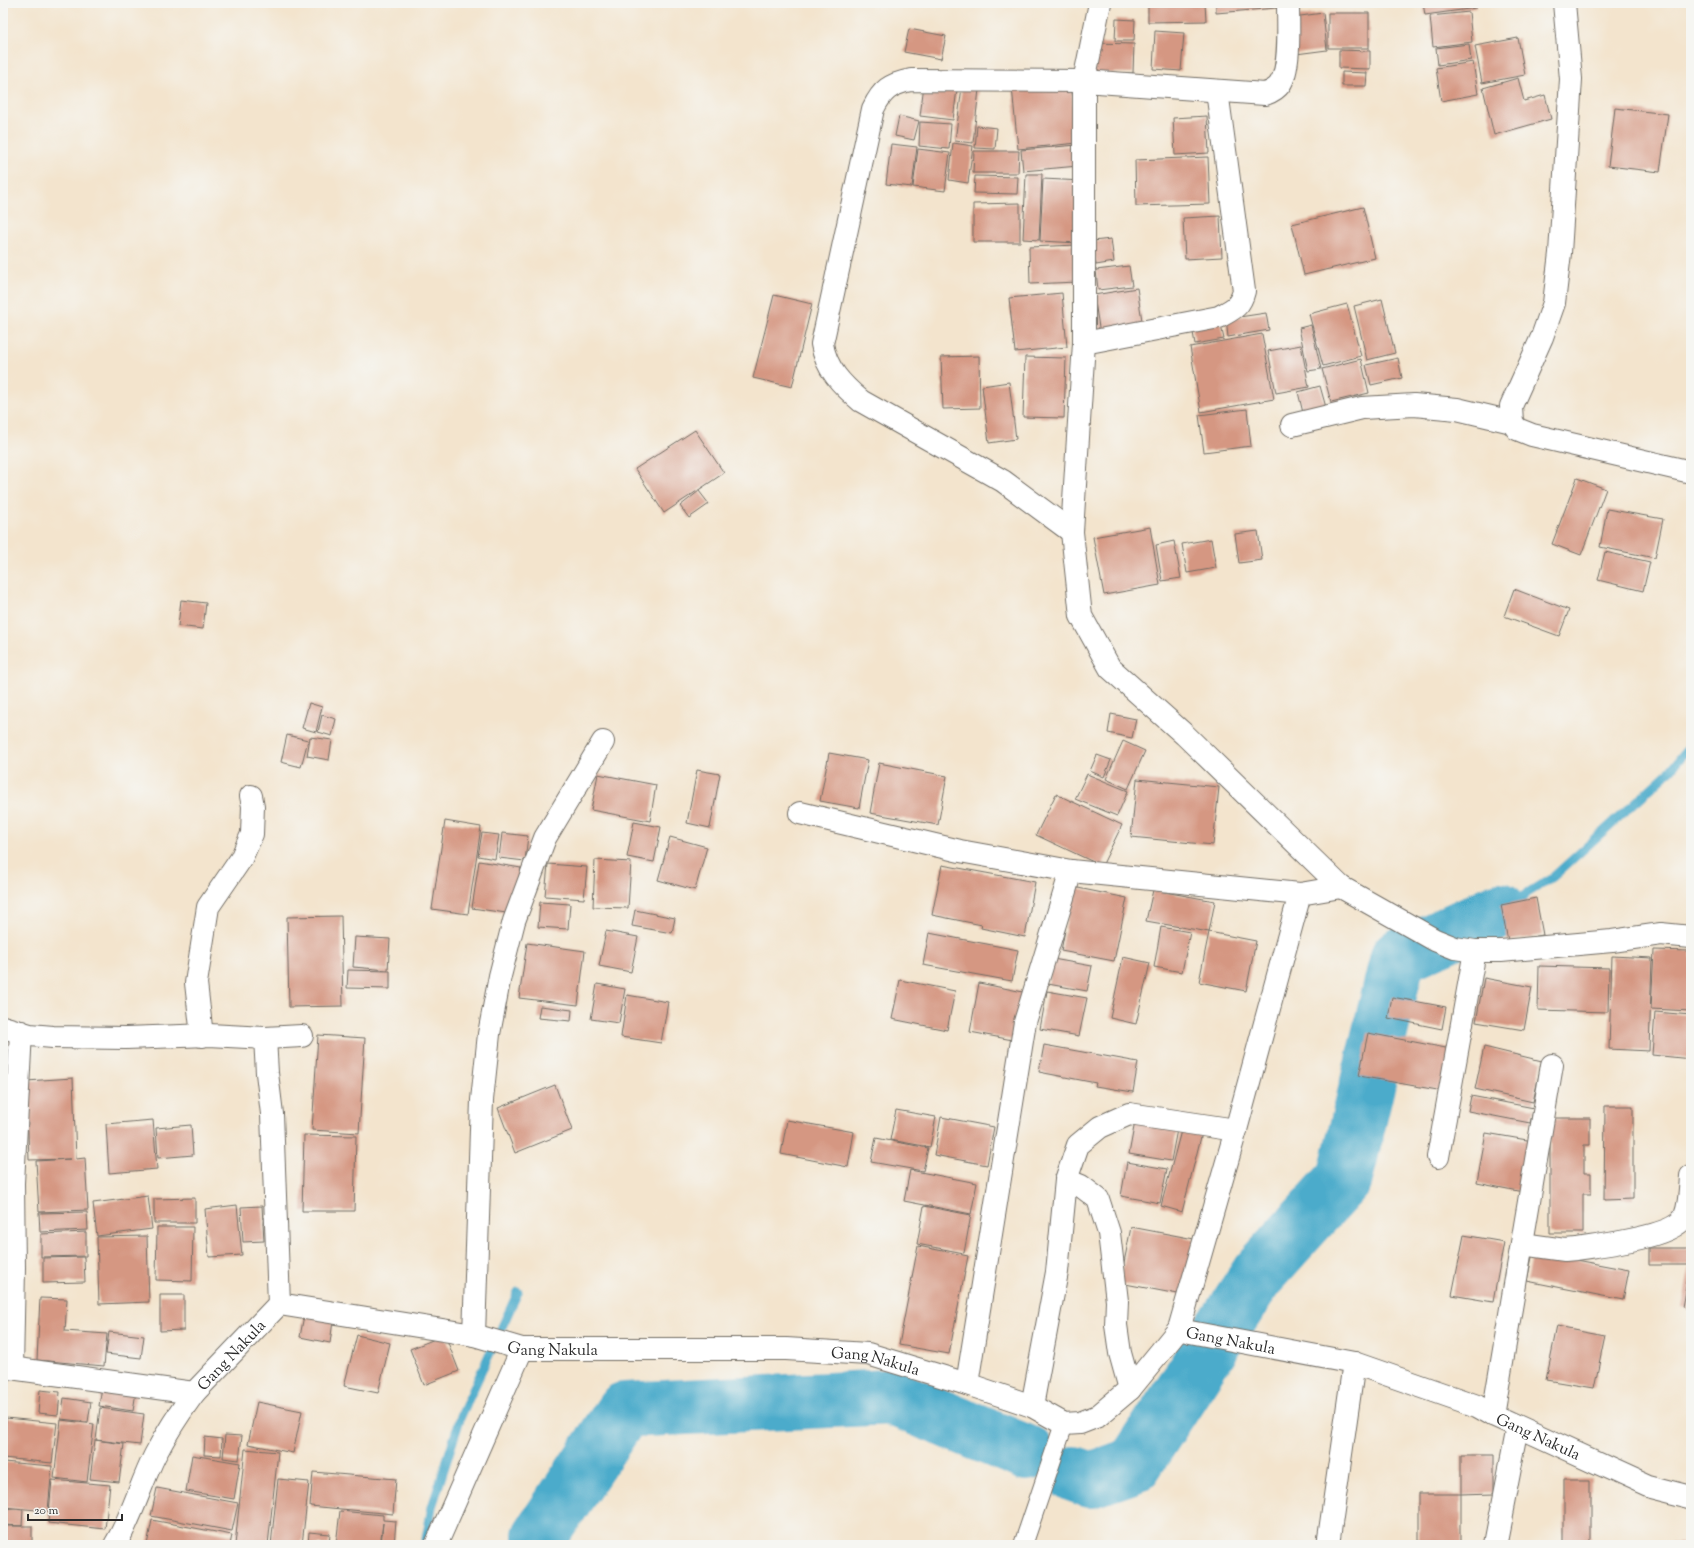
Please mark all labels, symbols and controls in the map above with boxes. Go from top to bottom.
street label: Gang Nakula [193,1315,273,1397]
street label: Gang Nakula [1184,1322,1278,1362]
street label: Gang Nakula [504,1336,599,1363]
street label: Gang Nakula [830,1343,923,1383]
street label: Gang Nakula [1491,1409,1584,1468]
scale bar [28,1496,122,1522]
text: 20 m [34,1502,59,1520]

